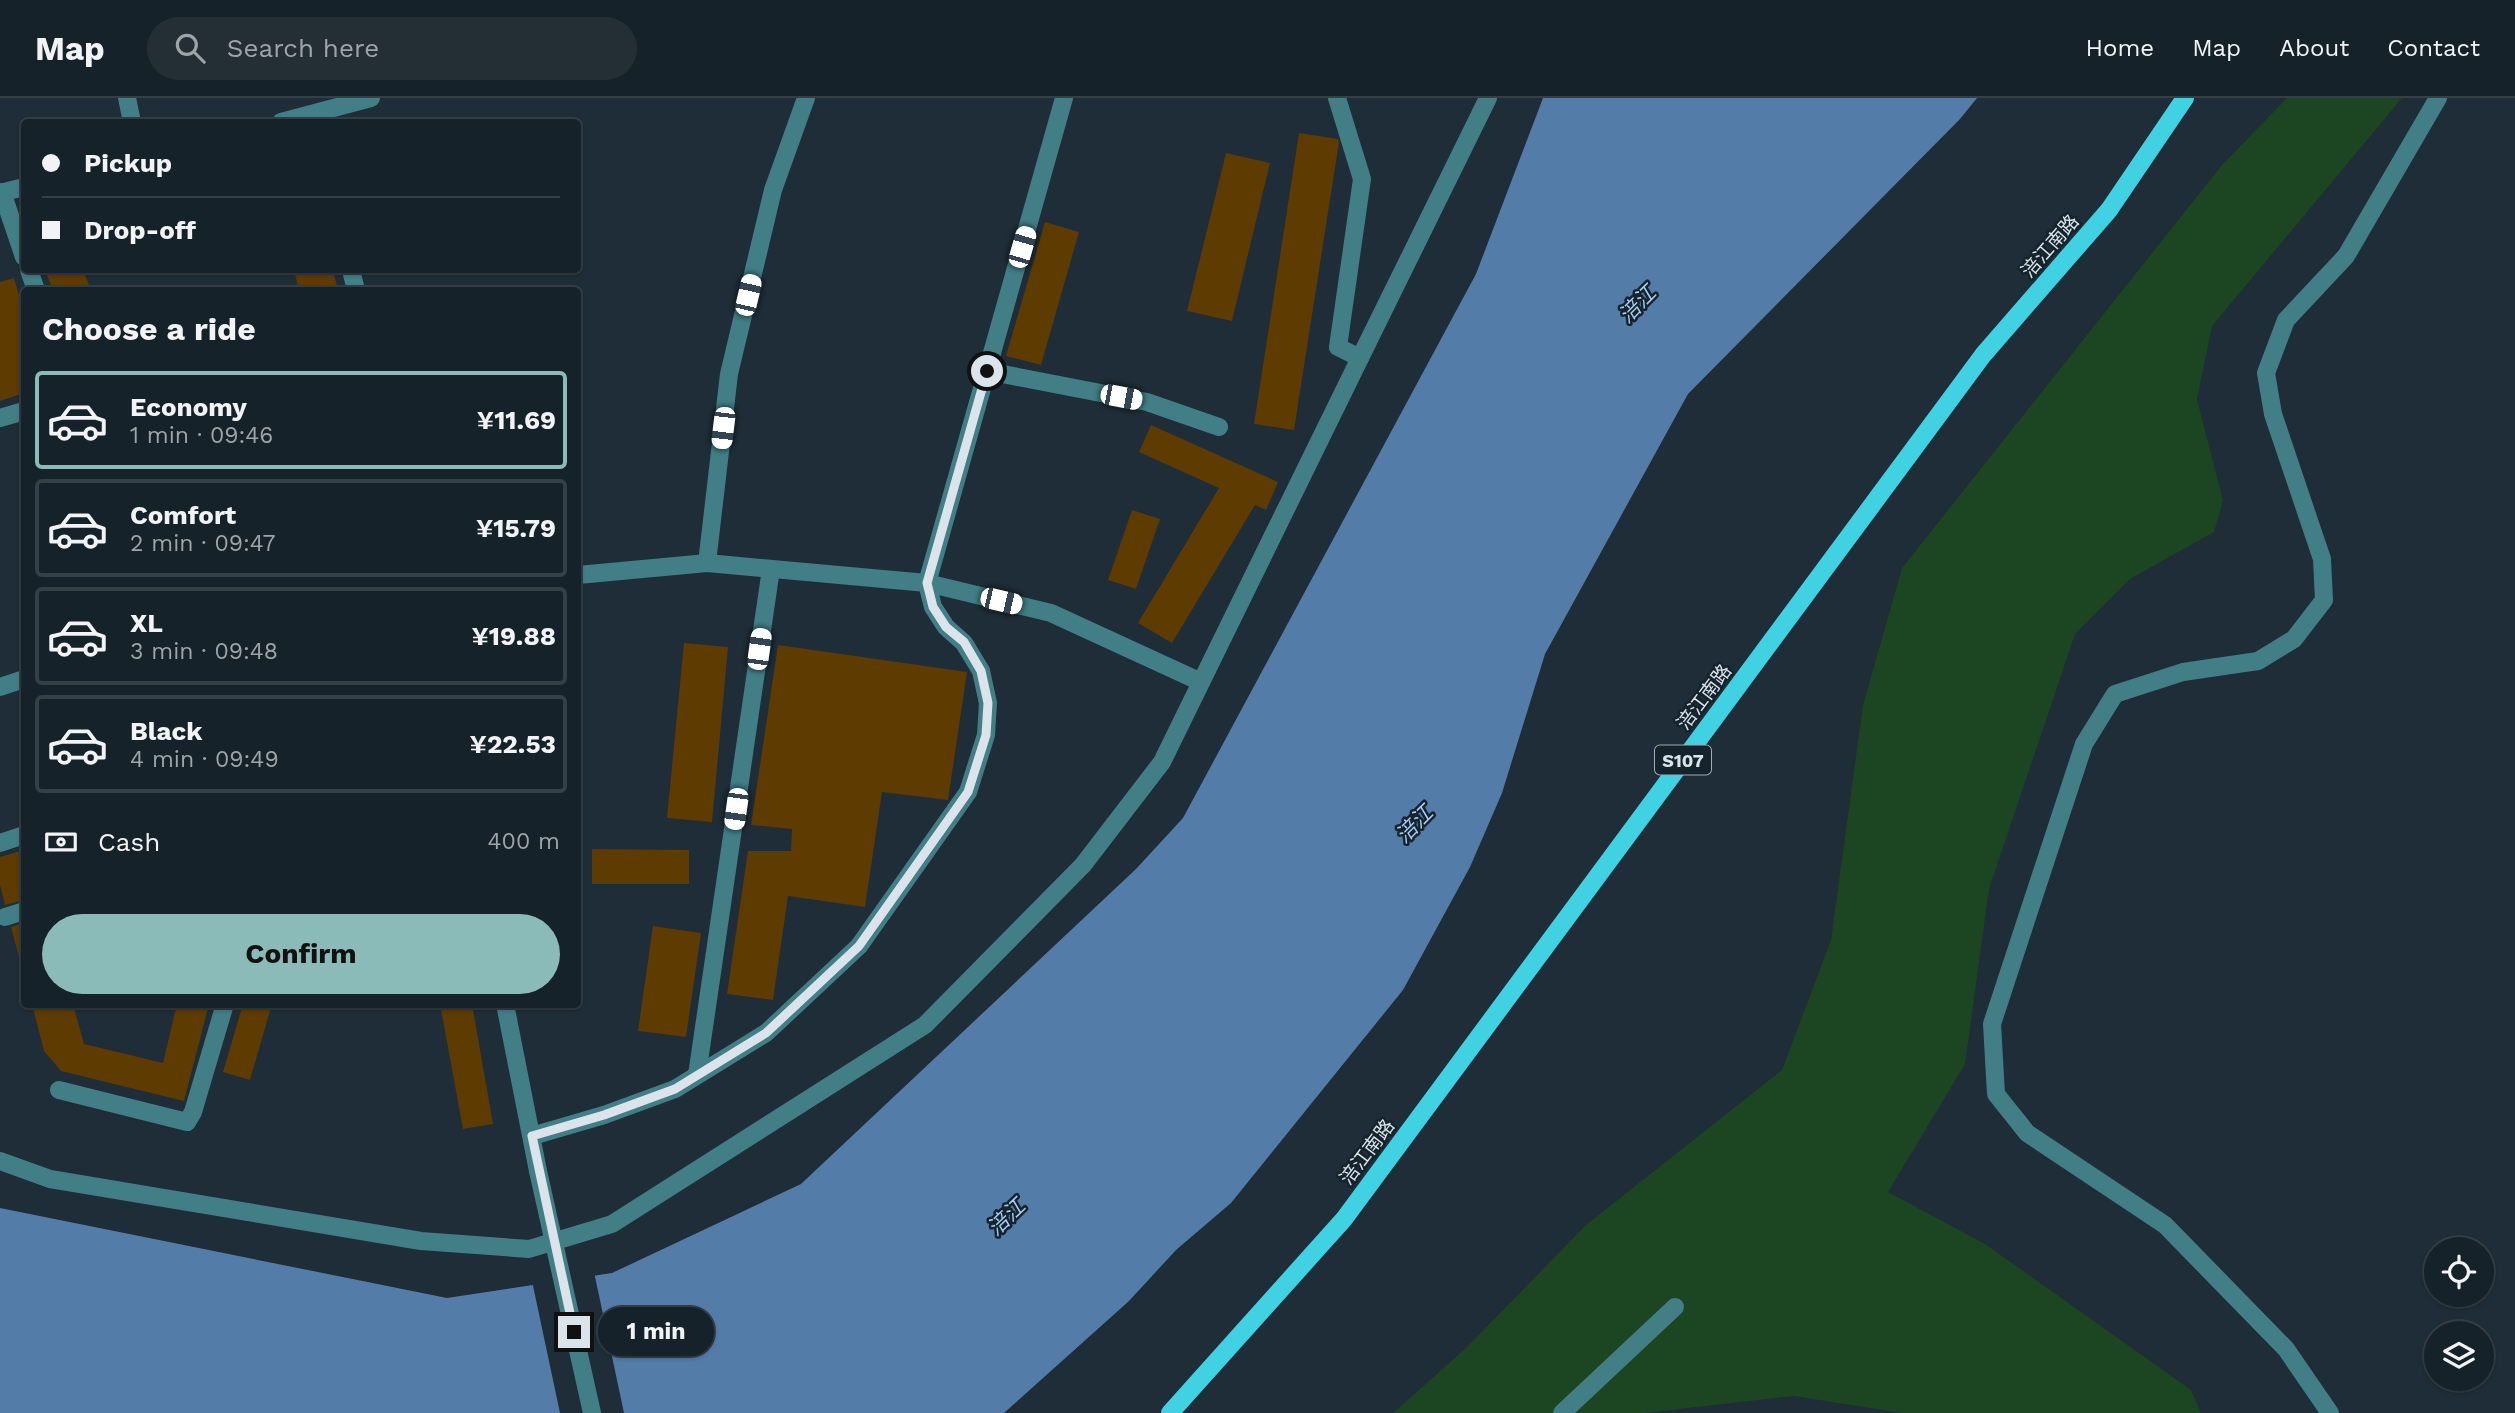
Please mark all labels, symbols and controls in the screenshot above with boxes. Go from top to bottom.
search box [147,17,637,80]
text: Map [35,29,105,68]
icon: search [171,29,209,67]
text: Search here [227,33,379,63]
text: Home [2086,34,2154,62]
text: Map [2192,34,2241,62]
text: About [2279,34,2349,62]
text: Contact [2387,34,2480,62]
text: Pickup [84,148,172,178]
street label: 涪江南路 [2016,210,2084,282]
text: Drop-off [84,215,196,245]
car [1007,224,1038,270]
car [734,272,763,318]
water label: 涪江 [1613,279,1662,328]
text: Choose a ride [42,310,256,348]
route start [971,355,1003,387]
car [1099,383,1144,411]
icon: car [46,389,109,452]
text: Economy [130,392,247,422]
text: ¥11.69 [477,405,556,435]
car [711,406,736,450]
text: 1 min · 09:46 [130,422,273,449]
icon: car [46,497,109,560]
text: Comfort [130,500,236,530]
text: ¥15.79 [476,513,556,543]
text: 2 min · 09:47 [130,530,276,557]
car [979,586,1024,616]
icon: car [46,605,109,668]
text: XL [130,608,163,638]
text: ¥19.88 [471,621,556,651]
car [746,627,773,671]
text: 3 min · 09:48 [130,638,278,665]
street label: 涪江南路 [1672,660,1736,734]
icon: car [46,713,109,776]
text: Black [130,716,202,746]
text: ¥22.53 [470,729,556,759]
text: 4 min · 09:49 [130,746,279,773]
road number: S107 [1655,746,1711,774]
car [723,787,750,831]
water label: 涪江 [1390,799,1439,848]
icon: cash [42,823,80,861]
text: Cash [98,827,160,857]
text: 400 m [488,828,560,855]
button: Confirm [42,914,560,994]
street label: 涪江南路 [1335,1115,1399,1189]
water label: 涪江 [982,1192,1031,1241]
map controls [2424,1237,2494,1391]
button: locate [2424,1237,2494,1307]
callout: 1 min [598,1308,714,1356]
route end [558,1316,590,1348]
text: 1 min [626,1318,686,1345]
button: layers [2424,1321,2494,1391]

